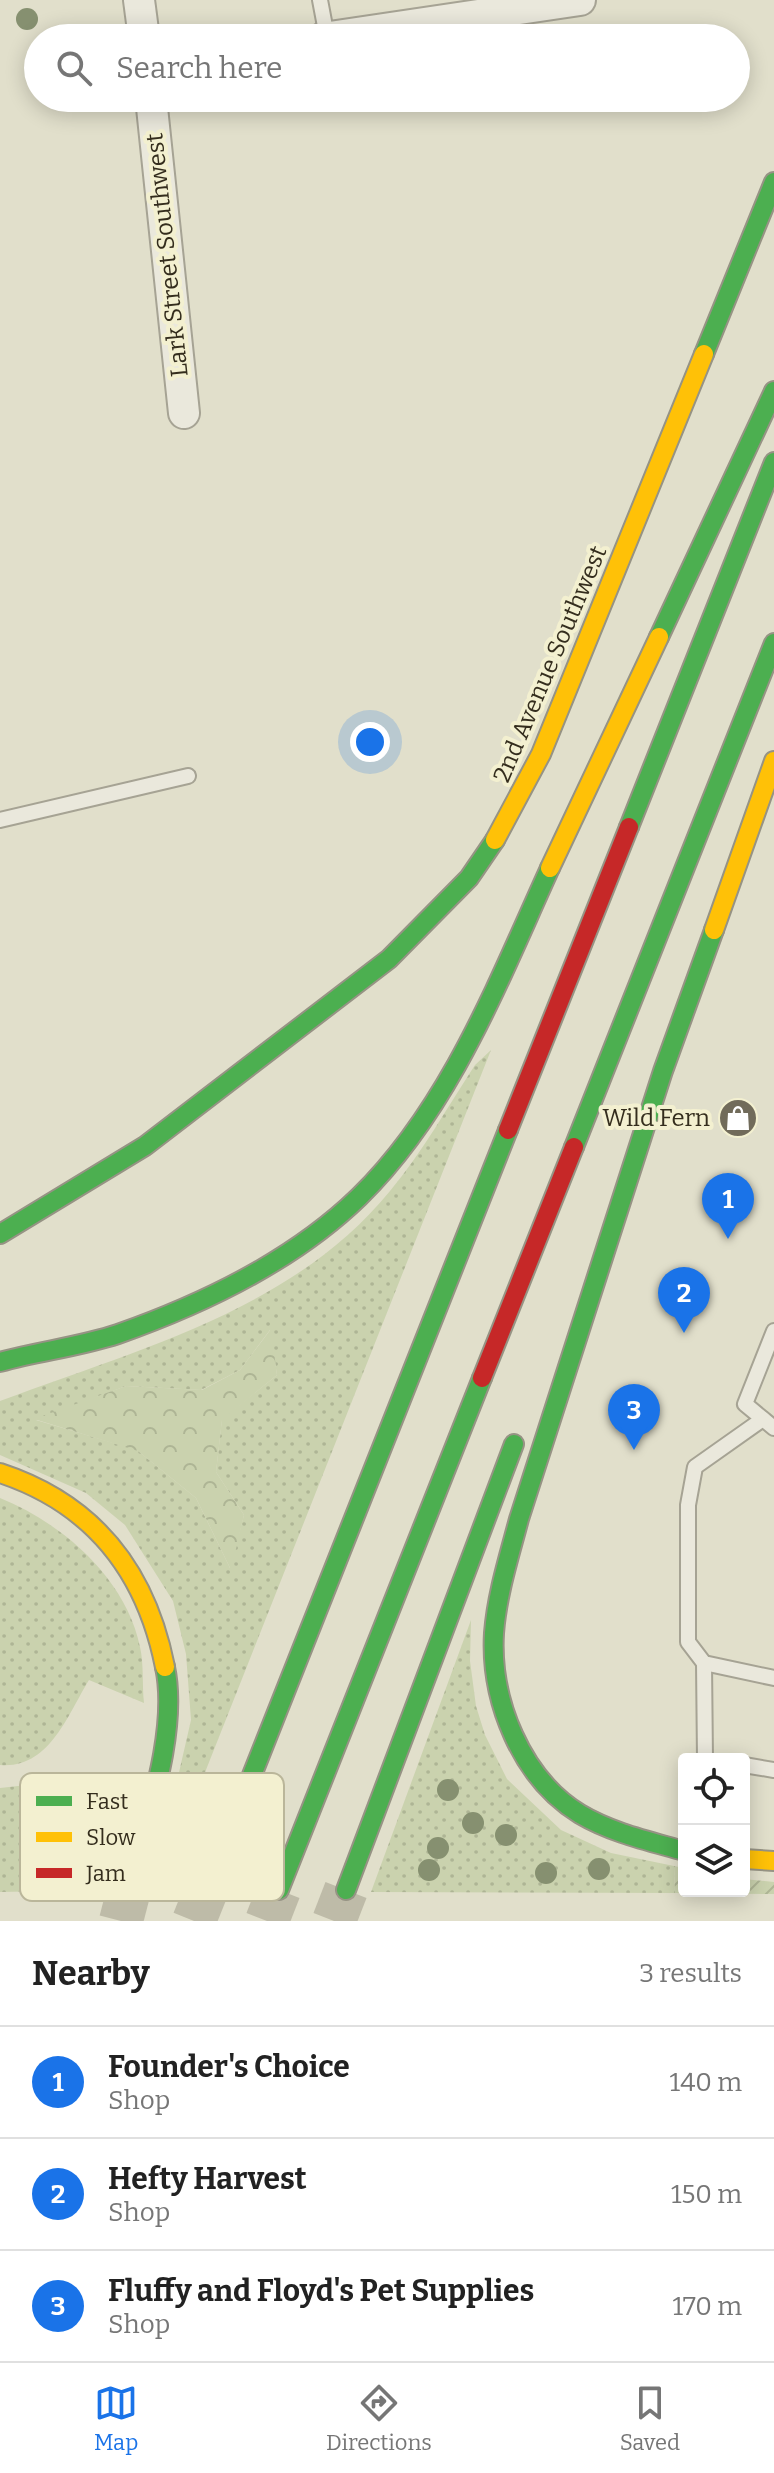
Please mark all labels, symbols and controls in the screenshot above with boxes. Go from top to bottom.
search box [24,24,750,112]
icon: search [52,46,96,90]
text: Search here [116,50,283,86]
street label: Lark Street Southwest [140,132,194,378]
street label: 2nd Avenue Southwest [487,541,613,786]
your location [350,722,390,762]
shop icon: Wild Fern [717,1097,759,1139]
place label: Wild Fern [602,1104,710,1132]
pin: 1 [702,1173,754,1239]
pin: 2 [658,1267,710,1333]
pin: 3 [608,1384,660,1450]
map controls [678,1753,750,1897]
button: locate [678,1753,750,1825]
legend [20,1773,284,1901]
text: Fast [86,1788,128,1815]
text: Slow [86,1824,136,1851]
button: layers [678,1825,750,1897]
text: Jam [85,1860,126,1887]
text: Nearby [32,1953,150,1994]
text: 3 results [639,1958,742,1989]
text: Founder's Choice [108,2049,350,2085]
text: 1 [52,2067,64,2098]
text: 140 m [670,2067,742,2098]
text: Shop [108,2085,170,2116]
text: Hefty Harvest [108,2161,307,2197]
text: 2 [51,2179,65,2210]
text: 150 m [671,2179,742,2210]
text: Shop [108,2197,170,2228]
text: Fluffy and Floyd's Pet Supplies [108,2273,534,2309]
text: 3 [51,2291,65,2322]
text: 170 m [672,2291,742,2322]
text: Shop [108,2309,170,2340]
tab: Map [94,2381,138,2456]
tab: Directions [326,2381,432,2456]
tab: Saved [620,2381,680,2456]

